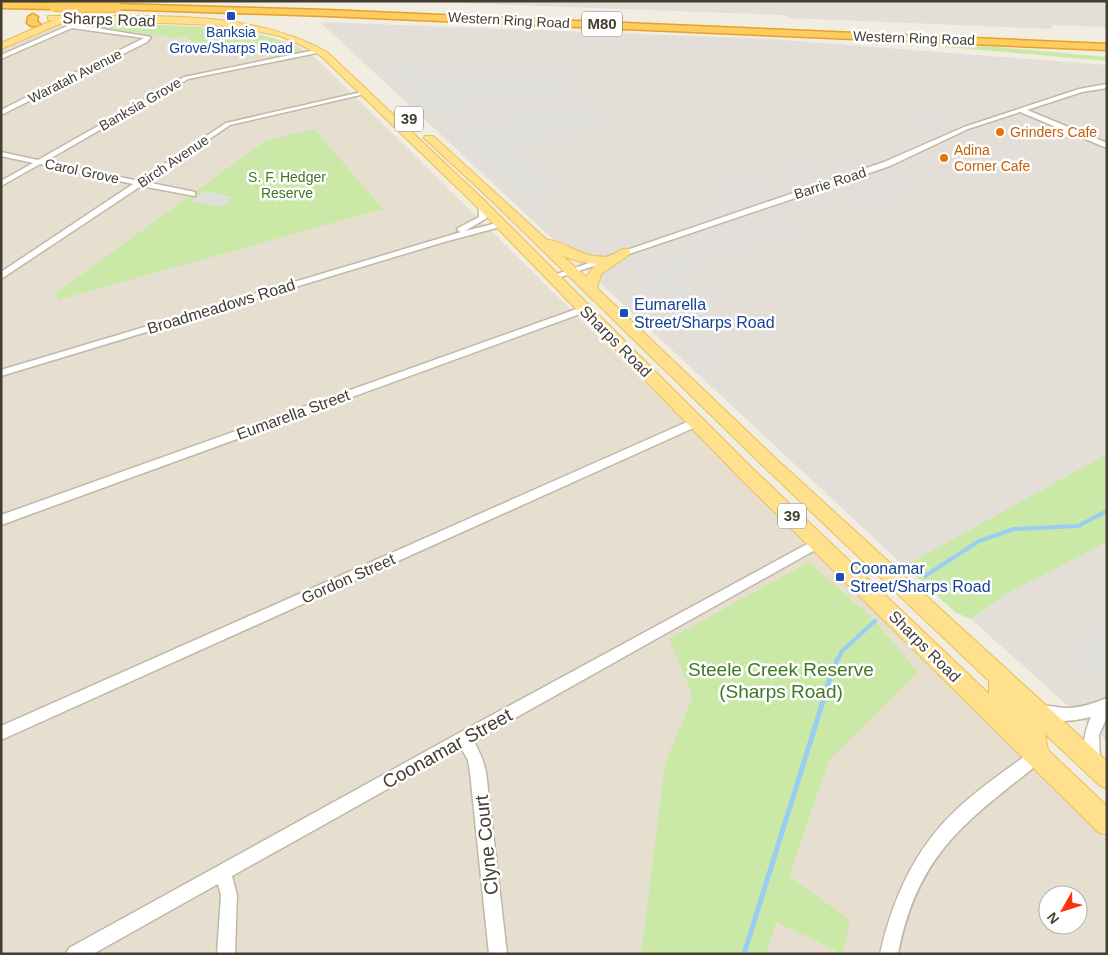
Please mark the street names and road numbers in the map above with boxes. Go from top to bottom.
street label: Sharps Road [62,9,156,30]
street label: Western Ring Road [448,9,570,31]
road number: M80 [582,12,622,36]
street label: Western Ring Road [853,28,975,48]
street label: Waratah Avenue [26,45,125,106]
street label: Banksia Grove [96,74,184,134]
road number: 39 [395,106,423,132]
street label: Birch Avenue [134,131,212,191]
street label: Carol Grove [43,155,121,187]
street label: Barrie Road [792,164,868,202]
street label: Broadmeadows Road [145,276,297,337]
street label: Sharps Road [577,302,655,380]
street label: Eumarella Street [234,386,353,443]
road number: 39 [778,504,806,528]
street label: Gordon Street [299,550,398,607]
street label: Sharps Road [886,607,964,685]
street label: Coonamar Street [379,704,516,793]
street label: Clyne Court [471,793,502,896]

